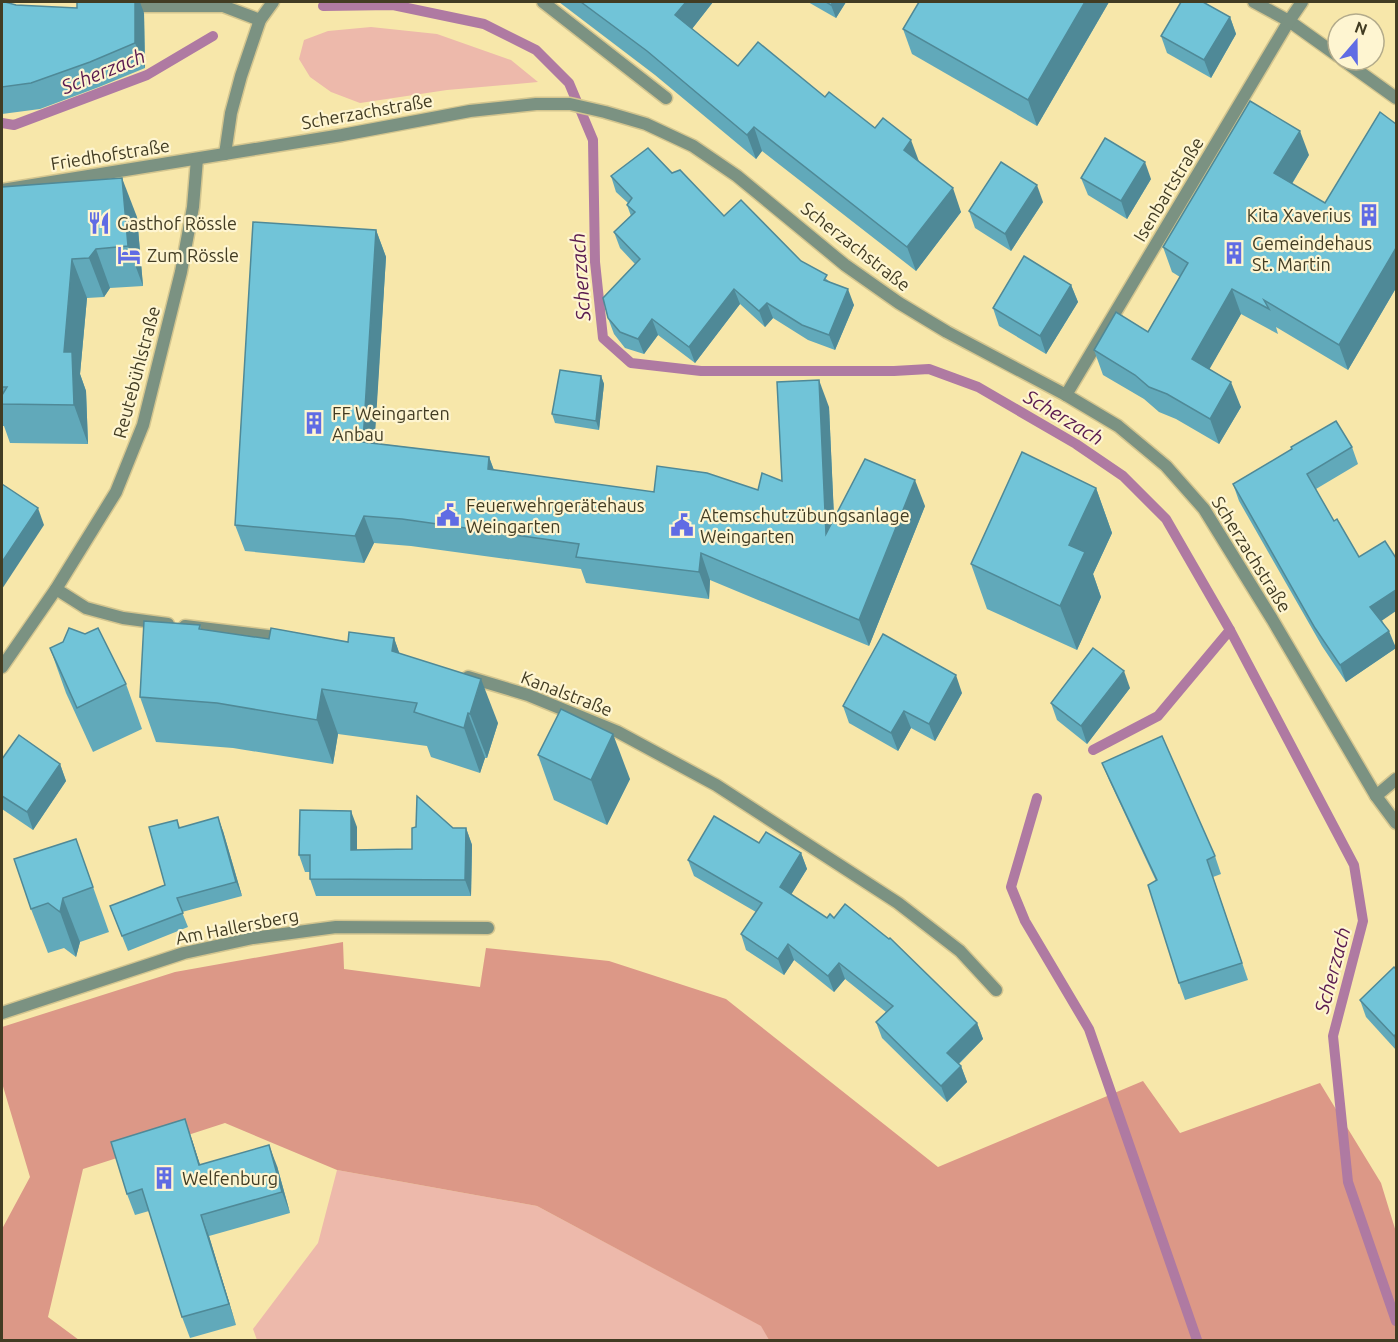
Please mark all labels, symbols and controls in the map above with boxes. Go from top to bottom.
north arrow [1326,12,1386,72]
text: N [1352,17,1370,38]
water label: Scherzach [57,44,148,99]
street label: Scherzachstraße [300,90,434,132]
street label: Isenbartstraße [1129,133,1207,245]
street label: Friedhofstraße [49,135,171,173]
street label: Scherzachstraße [798,197,914,295]
building icon: Kita Xaverius [1356,202,1382,228]
place label: Kita Xaverius [1247,205,1351,225]
restaurant icon: Gasthof Rössle [86,210,112,236]
place label: Gasthof Rössle [117,213,237,233]
water label: Scherzach [565,232,595,323]
place label: Gemeindehaus St. Martin [1252,233,1372,274]
building icon: Gemeindehaus St. Martin [1221,240,1247,266]
hotel icon: Zum Rössle [116,242,142,268]
place label: Zum Rössle [147,245,239,265]
street label: Reutebühlstraße [109,304,163,440]
water label: Scherzach [1019,384,1108,450]
place label: FF Weingarten Anbau [332,403,450,444]
building icon: FF Weingarten Anbau [301,410,327,436]
street label: Scherzachstraße [1208,492,1296,616]
place label: Feuerwehrgerätehaus Weingarten [466,495,645,536]
public building icon: Feuerwehrgerätehaus Weingarten [435,502,461,528]
place label: Atemschutzübungsanlage Weingarten [700,505,910,546]
public building icon: Atemschutzübungsanlage Weingarten [669,512,695,538]
street label: Kanalstraße [519,666,615,720]
street label: Am Hallersberg [174,904,300,948]
water label: Scherzach [1309,924,1355,1017]
building icon: Welfenburg [151,1165,177,1191]
place label: Welfenburg [182,1168,278,1188]

